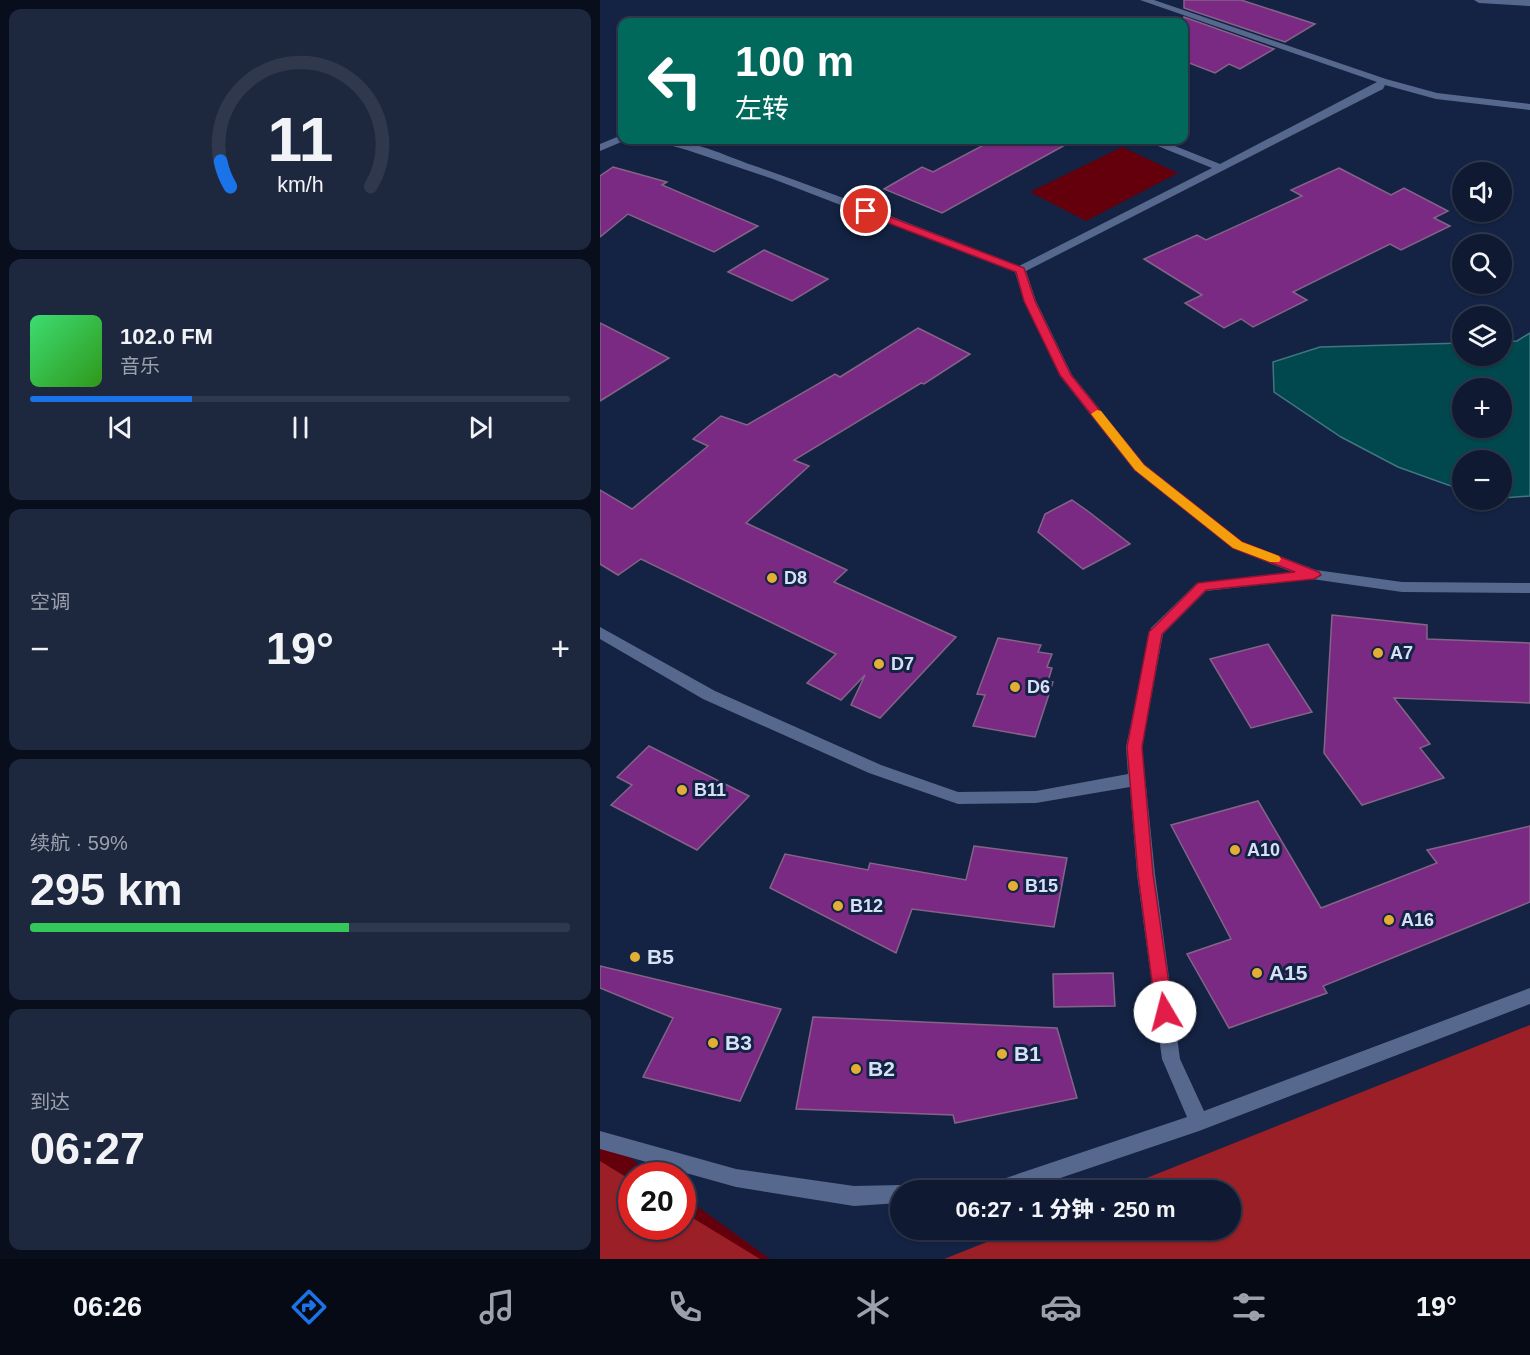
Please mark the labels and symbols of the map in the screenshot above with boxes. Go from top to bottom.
pin [840,185,891,236]
place label: D8 [784,568,807,588]
marker: D8 [765,571,779,585]
place label: A7 [1390,643,1413,663]
marker: A7 [1371,646,1385,660]
place label: D7 [891,654,914,674]
marker: D7 [872,657,886,671]
place label: D6 [1027,677,1050,697]
marker: D6 [1008,680,1022,694]
place label: B11 [694,780,726,800]
marker: B11 [675,783,689,797]
place label: A10 [1247,840,1280,860]
marker: A10 [1228,843,1242,857]
place label: B15 [1025,876,1058,896]
marker: B15 [1006,879,1020,893]
place label: B12 [850,896,883,916]
marker: B12 [831,899,845,913]
place label: A16 [1401,910,1434,930]
marker: A16 [1382,913,1396,927]
place label: B5 [647,945,674,968]
marker: B5 [628,950,642,964]
place label: A15 [1269,961,1308,984]
marker: A15 [1250,966,1264,980]
position arrow [1133,980,1197,1044]
place label: B3 [725,1031,752,1054]
marker: B3 [706,1036,720,1050]
place label: B1 [1014,1042,1041,1065]
marker: B1 [995,1047,1009,1061]
place label: B2 [868,1057,895,1080]
marker: B2 [849,1062,863,1076]
speed limit sign: 20 [618,1162,696,1240]

